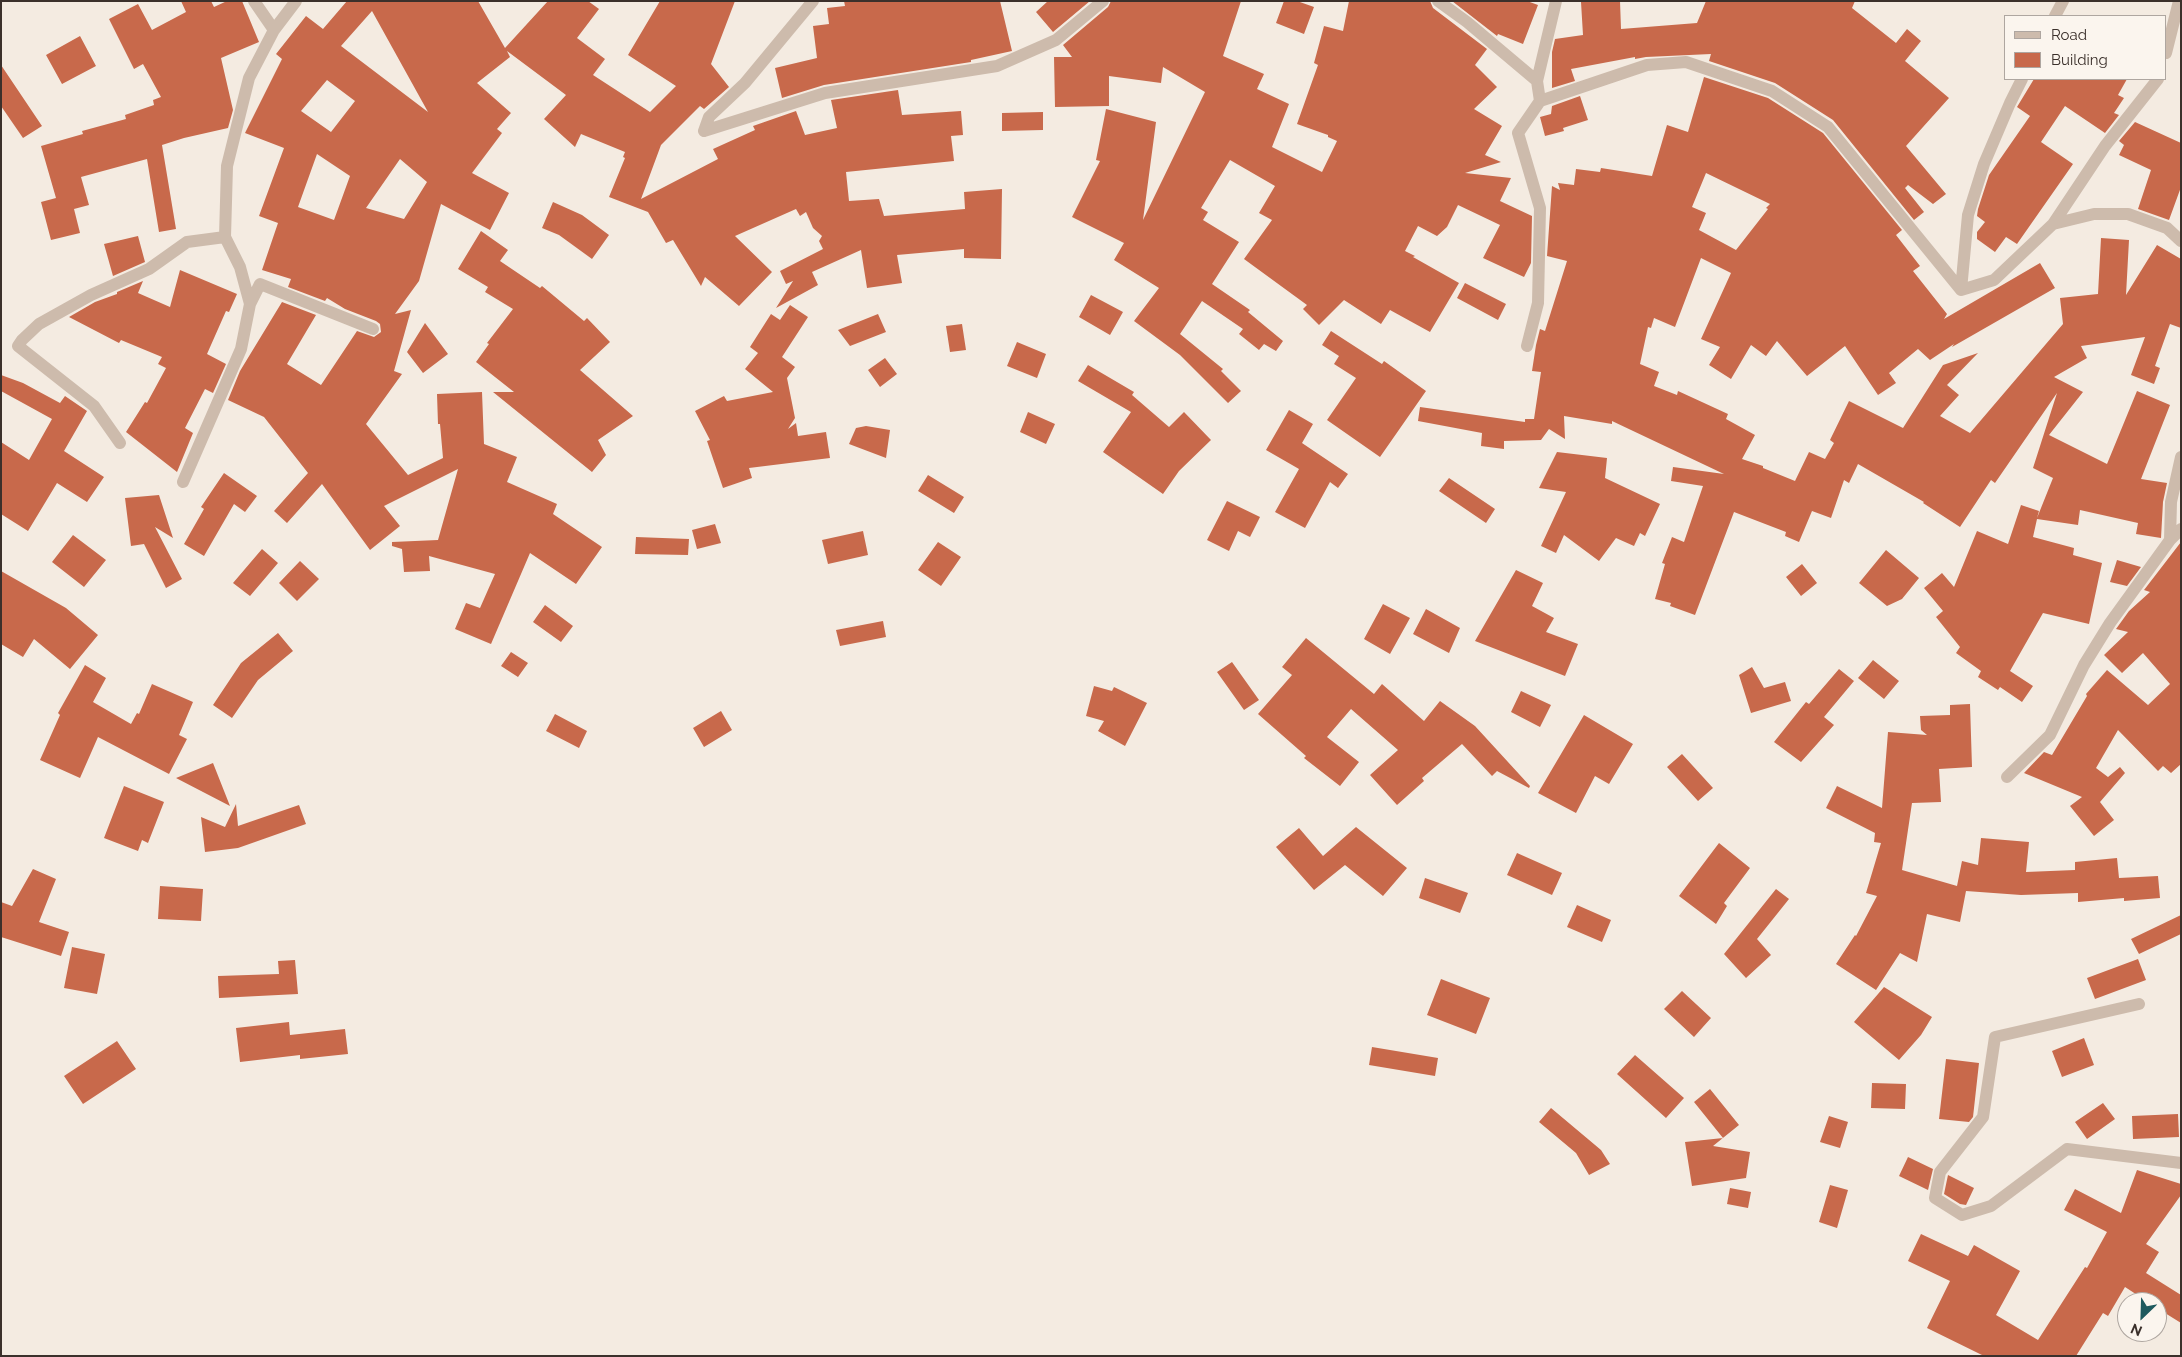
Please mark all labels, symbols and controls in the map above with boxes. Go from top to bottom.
legend [2004,15,2167,80]
text: Road [2051,26,2087,44]
text: Building [2051,51,2108,69]
north arrow [2117,1292,2167,1342]
text: N [2128,1320,2144,1339]

